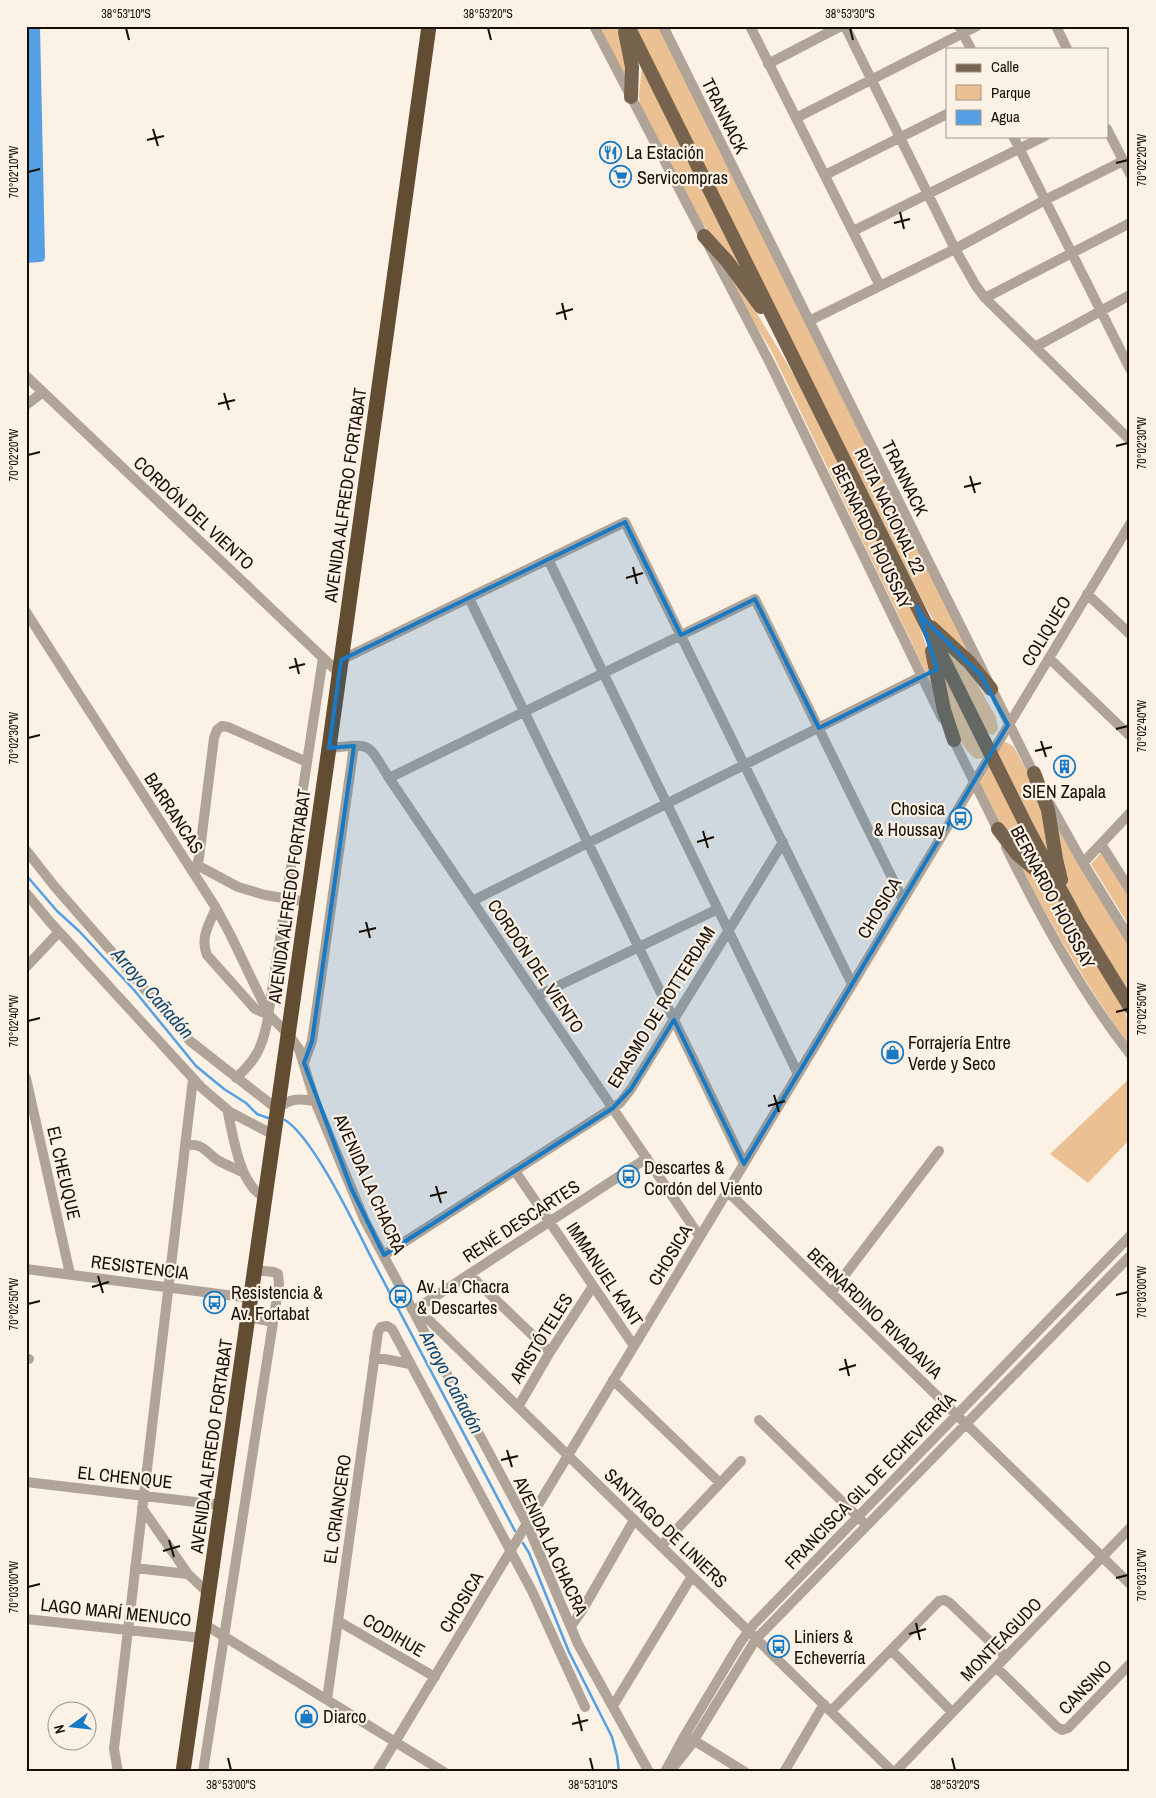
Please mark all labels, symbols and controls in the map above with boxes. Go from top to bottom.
text: 38°53'10"S [101,6,151,22]
text: 38°53'20"S [463,6,513,22]
text: 38°53'30"S [825,6,875,22]
legend [946,48,1108,138]
text: Calle [991,56,1019,77]
street label: TRANNACK [696,74,754,158]
text: Parque [991,82,1031,103]
text: Agua [990,106,1020,127]
text: 70°02'20"W [1134,133,1150,186]
restaurant icon: La Estación [598,140,622,164]
place label: La Estación [626,140,704,165]
text: 70°02'10"W [6,145,22,198]
supermarket icon: Servicompras [609,165,633,189]
place label: Servicompras [637,165,728,190]
street label: AVENIDA ALFREDO FORTABAT [317,386,372,605]
text: 70°02'30"W [1134,416,1150,469]
text: 70°02'20"W [6,428,22,481]
street label: TRANNACK [876,436,934,520]
street label: RUTA NACIONAL 22 [849,444,931,578]
street label: CORDÓN DEL VIENTO [128,450,260,576]
street label: BERNARDO HOUSSAY [826,459,918,613]
street label: COLIQUEO [1015,591,1077,671]
text: 70°02'40"W [1134,699,1150,752]
text: 70°02'30"W [6,711,22,764]
building icon: SIEN Zapala [1052,754,1076,778]
street label: BARRANCAS [139,768,210,858]
place label: SIEN Zapala [1022,779,1106,804]
street label: AVENIDA ALFREDO FORTABAT [261,787,316,1006]
place label: Chosica & Houssay [874,796,946,842]
bus stop icon: Chosica & Houssay [949,806,973,830]
street label: BERNARDO HOUSSAY [1005,821,1101,973]
street label: CHOSICA [851,873,907,943]
street label: CORDÓN DEL VIENTO [482,894,590,1038]
street label: ERASMO DE ROTTERDAM [601,921,721,1093]
water label: Arroyo Cañadón [105,941,200,1044]
text: 70°02'50"W [1134,982,1150,1035]
text: 70°02'40"W [6,994,22,1047]
place label: Forrajería Entre Verde y Seco [908,1030,1011,1076]
shop icon: Forrajería Entre Verde y Seco [880,1040,904,1064]
street label: AVENIDA LA CHACRA [328,1109,412,1258]
street label: EL CHEUQUE [41,1124,87,1222]
place label: Descartes & Cordón del Viento [644,1155,763,1201]
bus stop icon: Descartes & Cordón del Viento [616,1165,640,1189]
street label: RENÉ DESCARTES [458,1174,585,1268]
street label: IMMANUEL KANT [561,1217,649,1331]
street label: CHOSICA [642,1220,698,1290]
street label: BERNARDINO RIVADAVIA [802,1242,948,1384]
street label: RESISTENCIA [90,1249,191,1285]
text: 70°03'00"W [1134,1265,1150,1318]
place label: Av. La Chacra & Descartes [416,1274,509,1320]
text: 70°02'50"W [6,1277,22,1330]
place label: Resistencia & Av. Fortabat [230,1280,323,1326]
bus stop icon: Av. La Chacra & Descartes [389,1284,413,1308]
street label: ARISTÓTELES [503,1288,579,1388]
bus stop icon: Resistencia & Av. Fortabat [203,1290,227,1314]
water label: Arroyo Cañadón [413,1325,490,1438]
street label: AVENIDA ALFREDO FORTABAT [183,1337,238,1556]
street label: FRANCISCA GIL DE ECHEVERRÍA [779,1387,961,1575]
street label: EL CRIANCERO [317,1453,357,1565]
street label: EL CHENQUE [76,1460,174,1494]
street label: SANTIAGO DE LINIERS [599,1463,733,1594]
street label: AVENIDA LA CHACRA [507,1472,594,1620]
text: 70°03'10"W [1134,1548,1150,1601]
text: 70°03'00"W [6,1560,22,1613]
street label: CHOSICA [433,1567,489,1637]
street label: LAGO MARÍ MENUCO [39,1592,193,1632]
street label: MONTEAGUDO [955,1592,1047,1686]
street label: CODIHUE [358,1607,430,1663]
place label: Liniers & Echeverría [794,1624,865,1670]
bus stop icon: Liniers & Echeverría [766,1634,790,1658]
street label: CANSINO [1053,1654,1117,1720]
north arrow [48,1700,98,1750]
shop icon: Diarco [295,1704,319,1728]
place label: Diarco [323,1704,366,1729]
text: N [50,1723,69,1736]
text: 38°53'00"S [206,1777,256,1793]
text: 38°53'10"S [568,1777,618,1793]
text: 38°53'20"S [930,1777,980,1793]

